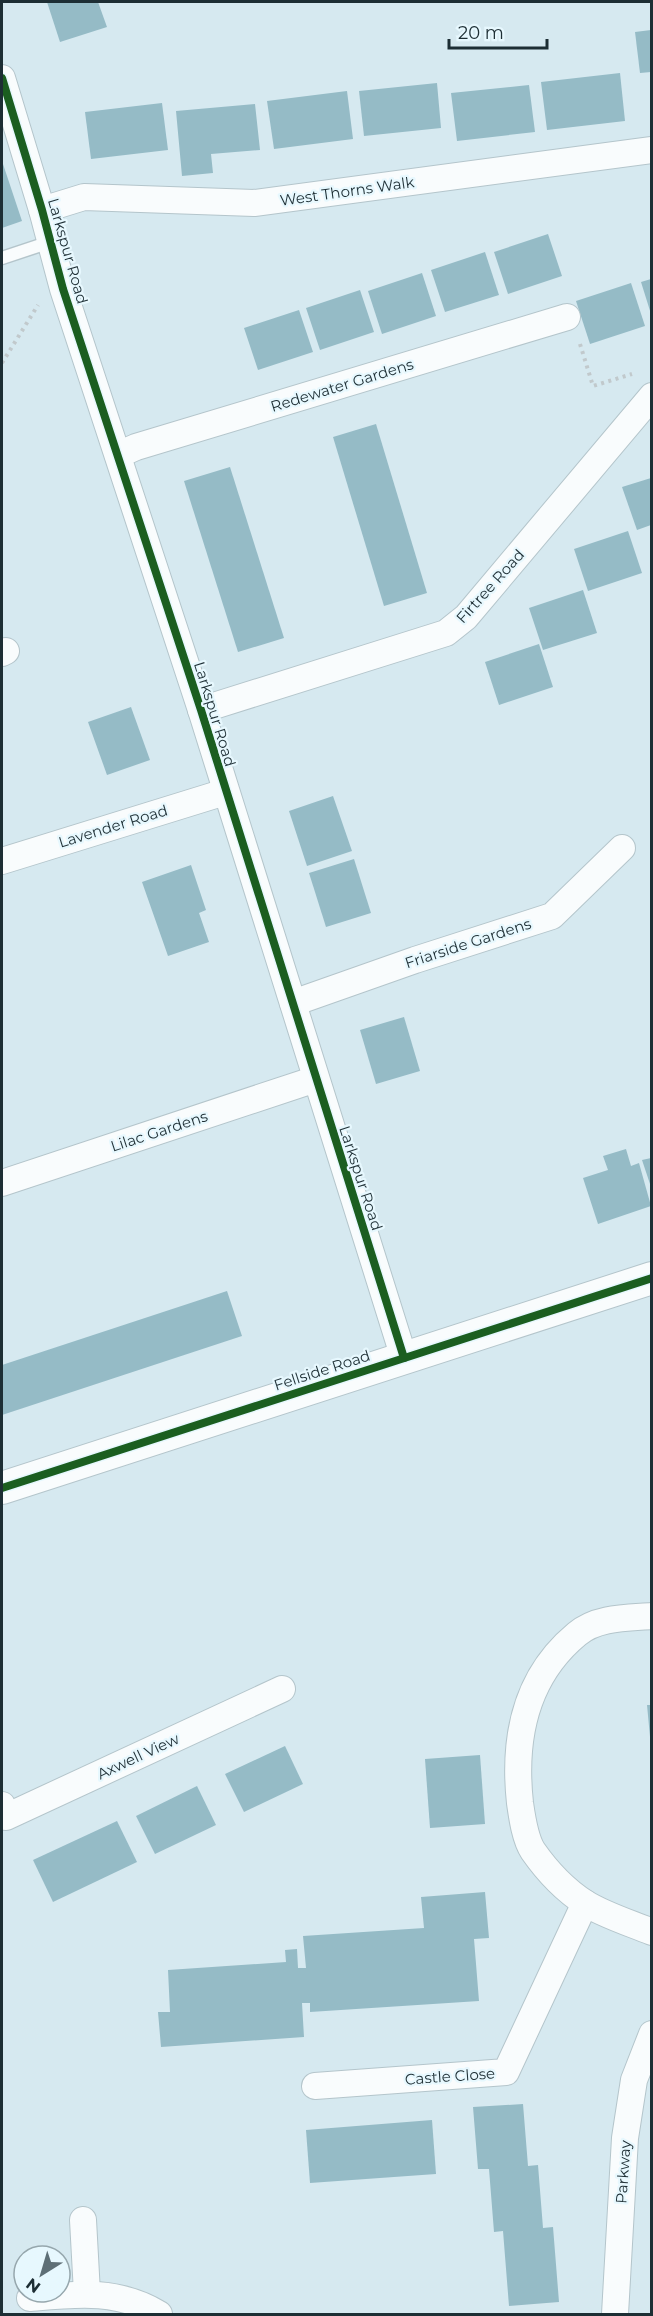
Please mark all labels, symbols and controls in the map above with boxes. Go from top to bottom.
scale bar [449,12,546,50]
text: 20 m [458,22,504,44]
street label: West Thorns Walk [279,172,415,210]
street label: Larkspur Road [44,196,92,306]
street label: Redewater Gardens [268,354,416,416]
street label: Firtree Road [452,545,528,627]
street label: Larkspur Road [190,659,240,769]
street label: Lavender Road [56,800,170,852]
street label: Friarside Gardens [402,914,534,972]
street label: Lilac Gardens [108,1106,210,1156]
street label: Larkspur Road [335,1123,387,1233]
street label: Fellside Road [271,1345,373,1395]
street label: Axwell View [94,1728,183,1783]
street label: Castle Close [404,2063,496,2089]
street label: Parkway [611,2139,635,2204]
north arrow [12,2244,72,2304]
text: N [22,2274,44,2297]

